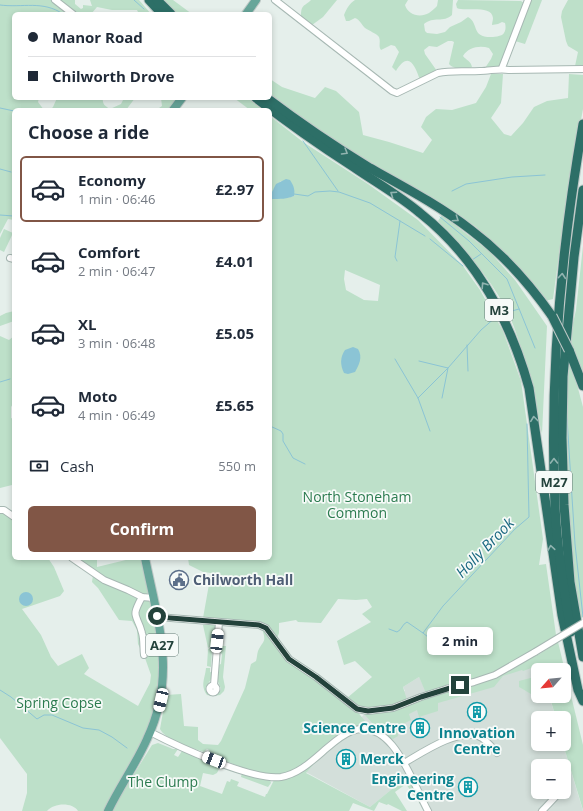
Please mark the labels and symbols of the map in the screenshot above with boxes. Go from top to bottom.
one-way arrow [341,147,348,155]
one-way arrow [391,192,398,199]
one-way arrow [452,214,459,221]
one-way arrow [557,273,566,279]
one-way arrow [481,282,489,289]
road number: M3 [485,299,513,321]
one-way arrow [529,416,538,422]
one-way arrow [550,458,558,464]
road number: M27 [536,471,572,493]
park label: North Stoneham Common [303,487,411,522]
water label: Holly Brook [451,512,518,582]
one-way arrow [547,545,556,551]
public building icon: Chilworth Hall [168,569,190,591]
place label: Chilworth Hall [193,570,293,589]
route start [148,607,166,625]
callout: 2 min [427,627,493,655]
car [210,628,224,654]
road number: A27 [146,634,178,656]
north arrow [531,663,571,703]
route end [451,676,469,694]
car [152,687,170,713]
park label: Spring Copse [16,693,102,712]
building icon: Innovation Centre [466,701,488,723]
building icon: Science Centre [409,717,431,739]
place label: Science Centre [303,718,406,737]
place label: Innovation Centre [439,723,515,758]
building icon: Merck [335,748,357,770]
place label: Merck [360,749,404,768]
car [201,750,227,770]
place label: Engineering Centre [371,769,454,804]
park label: The Clump [128,772,198,791]
building icon: Engineering Centre [457,776,479,798]

